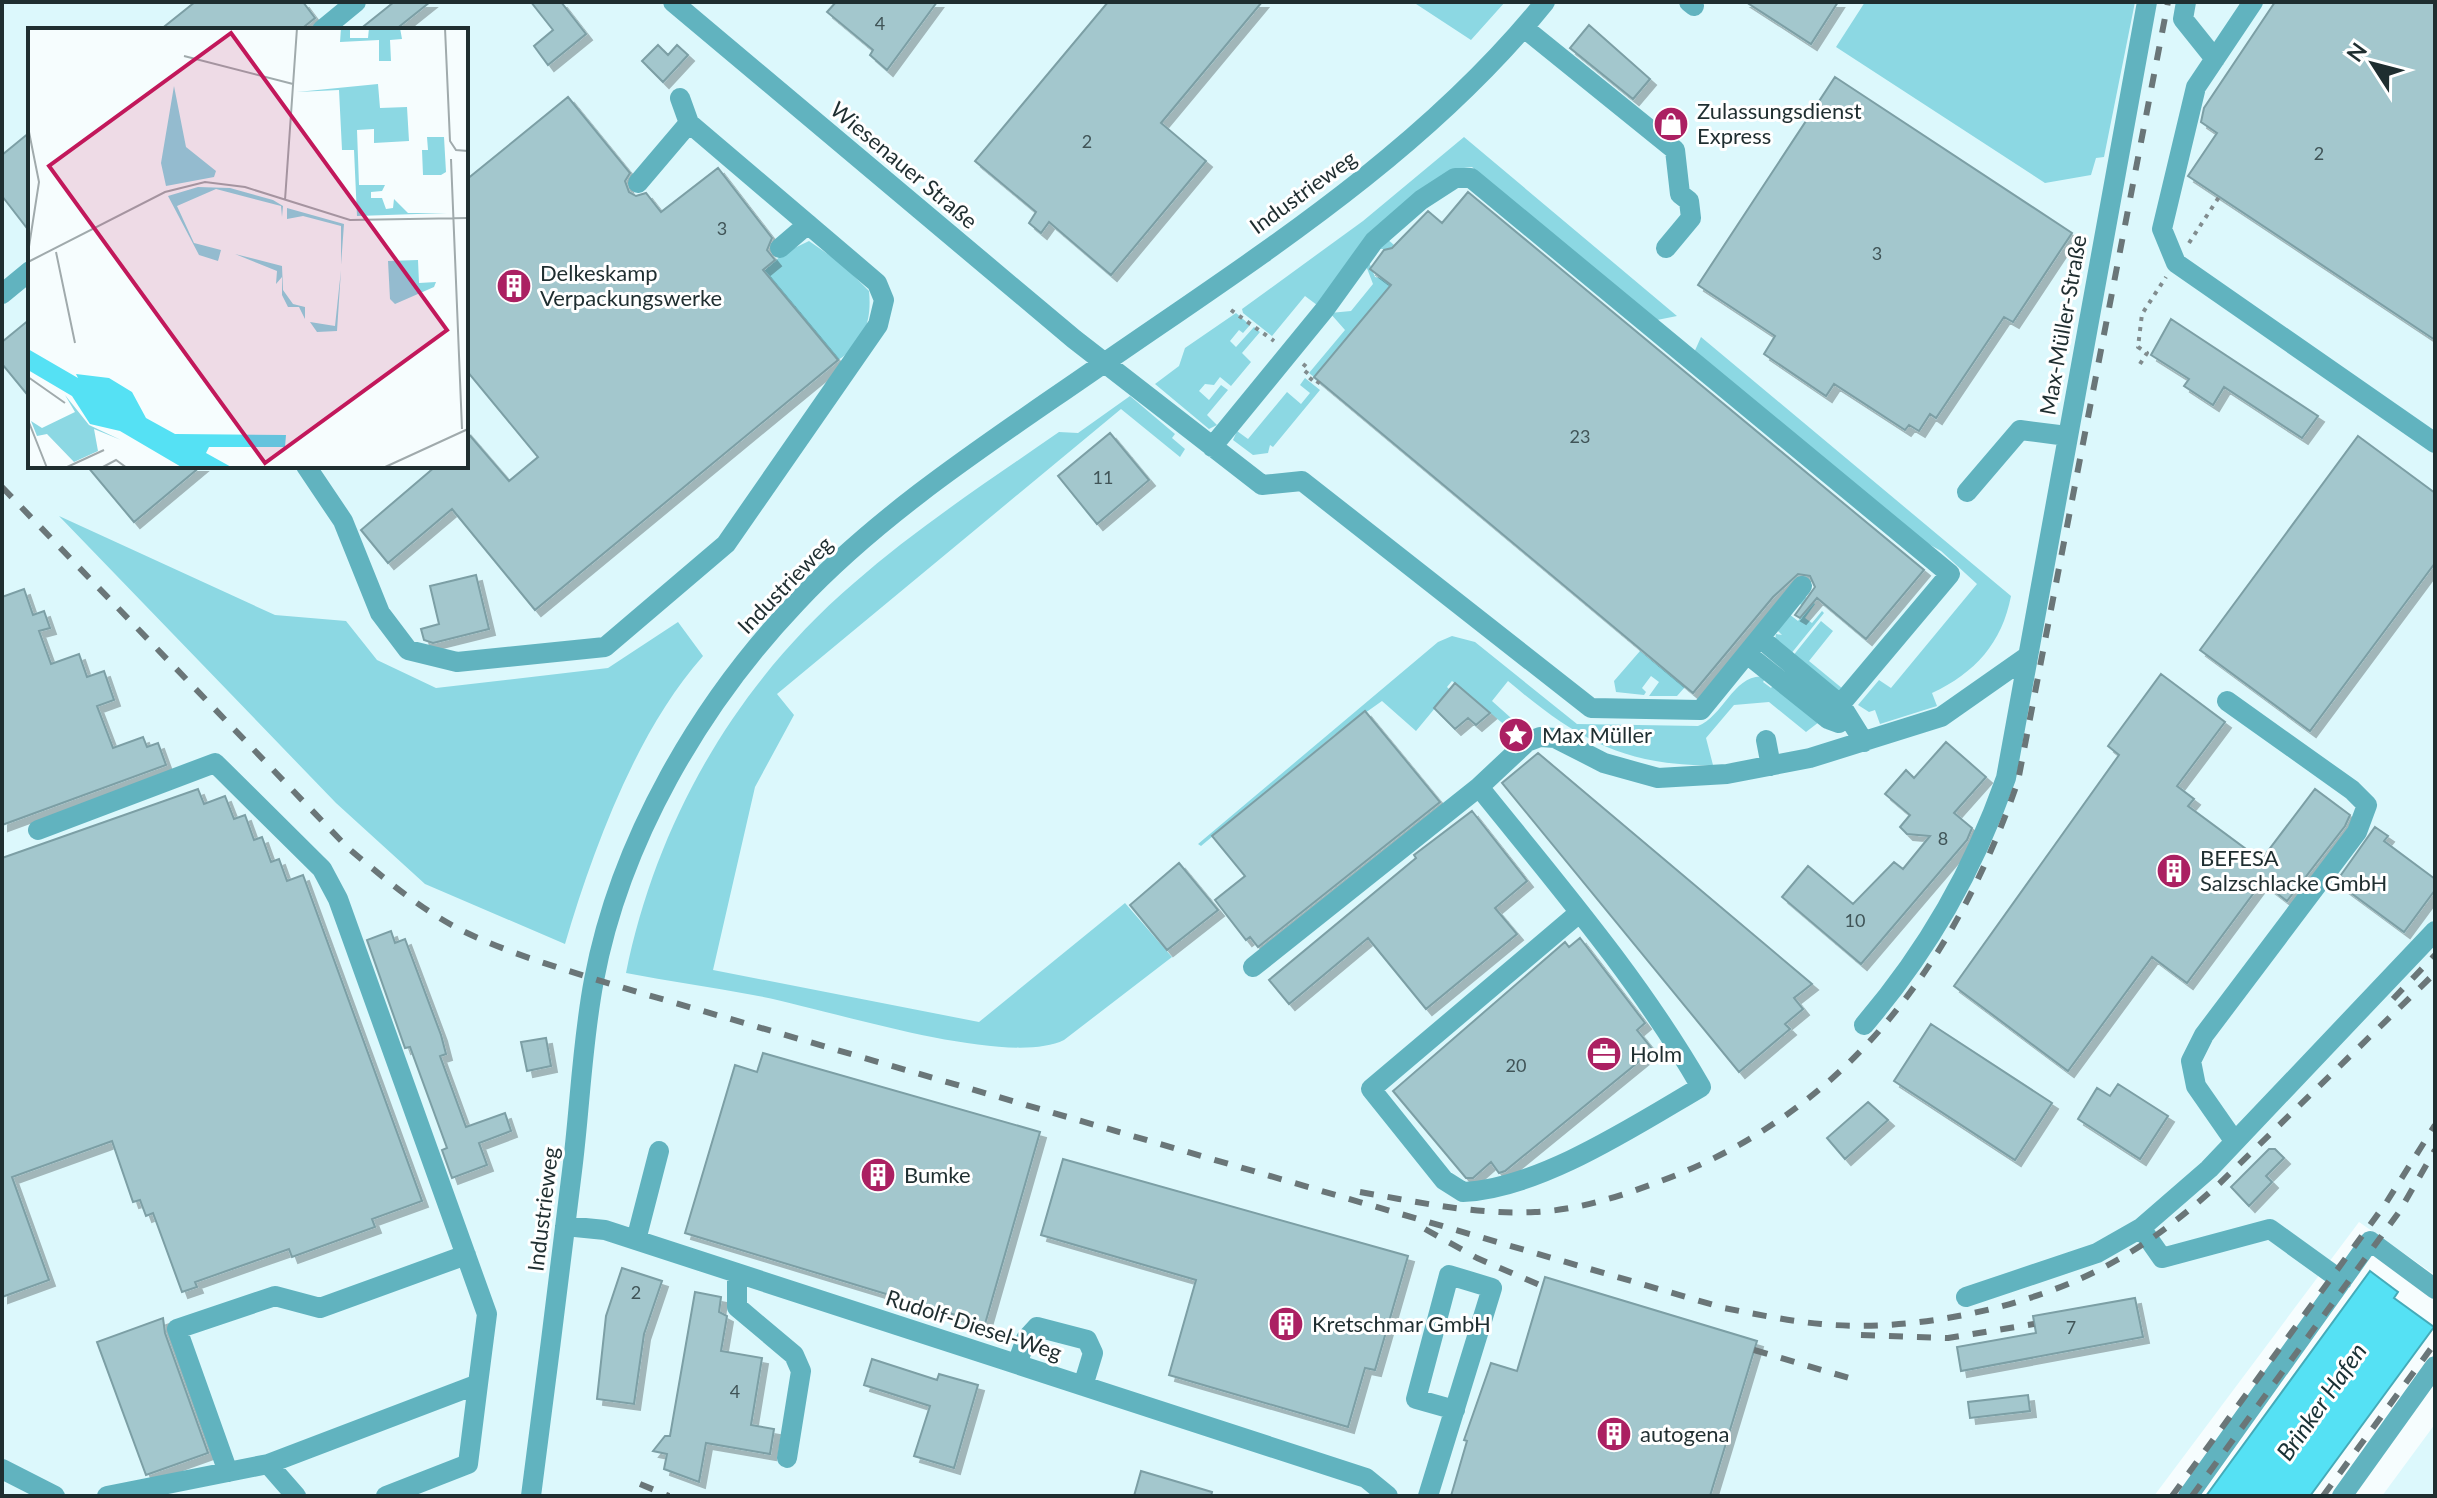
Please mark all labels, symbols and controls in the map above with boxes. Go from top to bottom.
house number: 4 [875,12,885,34]
north arrow [2333,24,2413,104]
inset map [28,28,468,468]
text: N [2341,37,2372,67]
street label: Wiesenauer Straße [825,95,983,234]
place label: Zulassungsdienst Express [1697,97,1862,149]
shop icon: Zulassungsdienst Express [1652,105,1690,143]
house number: 2 [1082,130,1092,152]
house number: 2 [2314,142,2324,164]
street label: Industrieweg [1244,144,1361,239]
house number: 3 [717,217,727,239]
street label: Max-Müller-Straße [2033,233,2092,417]
house number: 3 [1872,242,1882,264]
place label: Delkeskamp Verpackungswerke [540,259,722,311]
building icon: Delkeskamp Verpackungswerke [495,267,533,305]
house number: 23 [1570,425,1590,447]
house number: 11 [1093,466,1113,488]
street label: Industrieweg [731,530,838,639]
place icon: Max Müller [1497,716,1535,754]
place label: Max Müller [1542,721,1652,748]
house number: 8 [1938,827,1948,849]
place label: BEFESA Salzschlacke GmbH [2200,844,2387,896]
building icon: BEFESA Salzschlacke GmbH [2155,852,2193,890]
house number: 10 [1845,909,1865,931]
office icon: Holm [1585,1035,1623,1073]
place label: Holm [1630,1040,1682,1067]
house number: 20 [1506,1054,1526,1076]
street label: Industrieweg [521,1145,564,1273]
building icon: Bumke [859,1156,897,1194]
place label: Bumke [904,1161,971,1188]
house number: 2 [631,1281,641,1303]
street label: Rudolf-Diesel-Weg [883,1283,1065,1366]
building icon: Kretschmar GmbH [1267,1305,1305,1343]
place label: Kretschmar GmbH [1312,1310,1491,1337]
house number: 7 [2066,1316,2076,1338]
water label: Brinker Hafen [2270,1337,2372,1465]
house number: 4 [730,1380,740,1402]
building icon: autogena [1595,1415,1633,1453]
place label: autogena [1640,1420,1730,1447]

